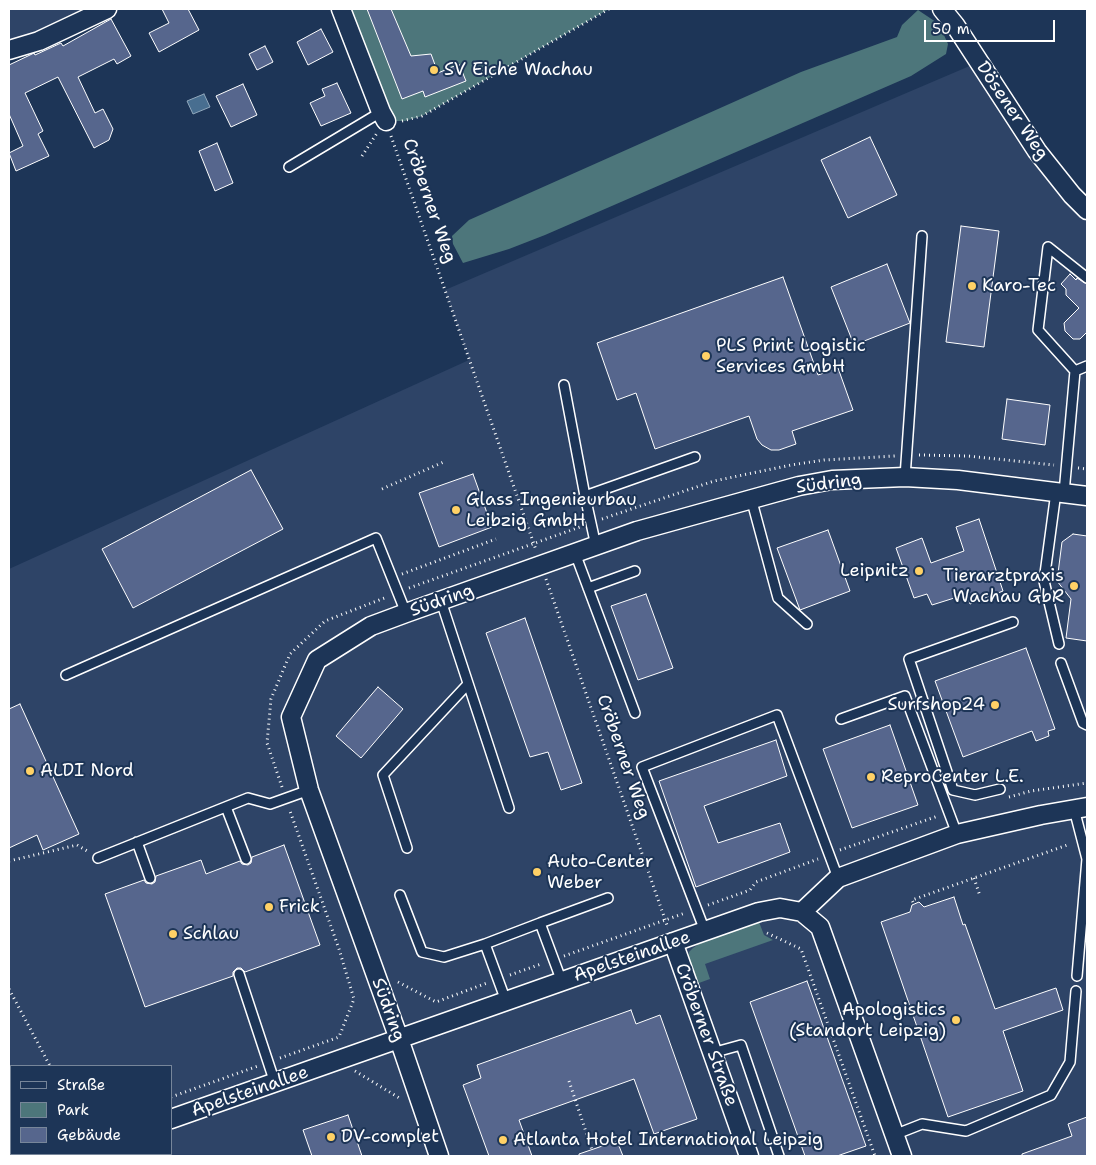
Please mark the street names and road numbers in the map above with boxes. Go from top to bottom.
street label: Dösener Weg [971,58,1053,164]
street label: Cröberner Weg [398,136,460,266]
street label: Südring [795,469,863,499]
street label: Südring [407,580,477,622]
street label: Cröberner Weg [592,692,654,822]
street label: Apelsteinallee [571,927,693,987]
street label: Cröberner Straße [670,961,742,1109]
street label: Südring [367,975,409,1045]
street label: Apelsteinallee [189,1062,311,1122]

